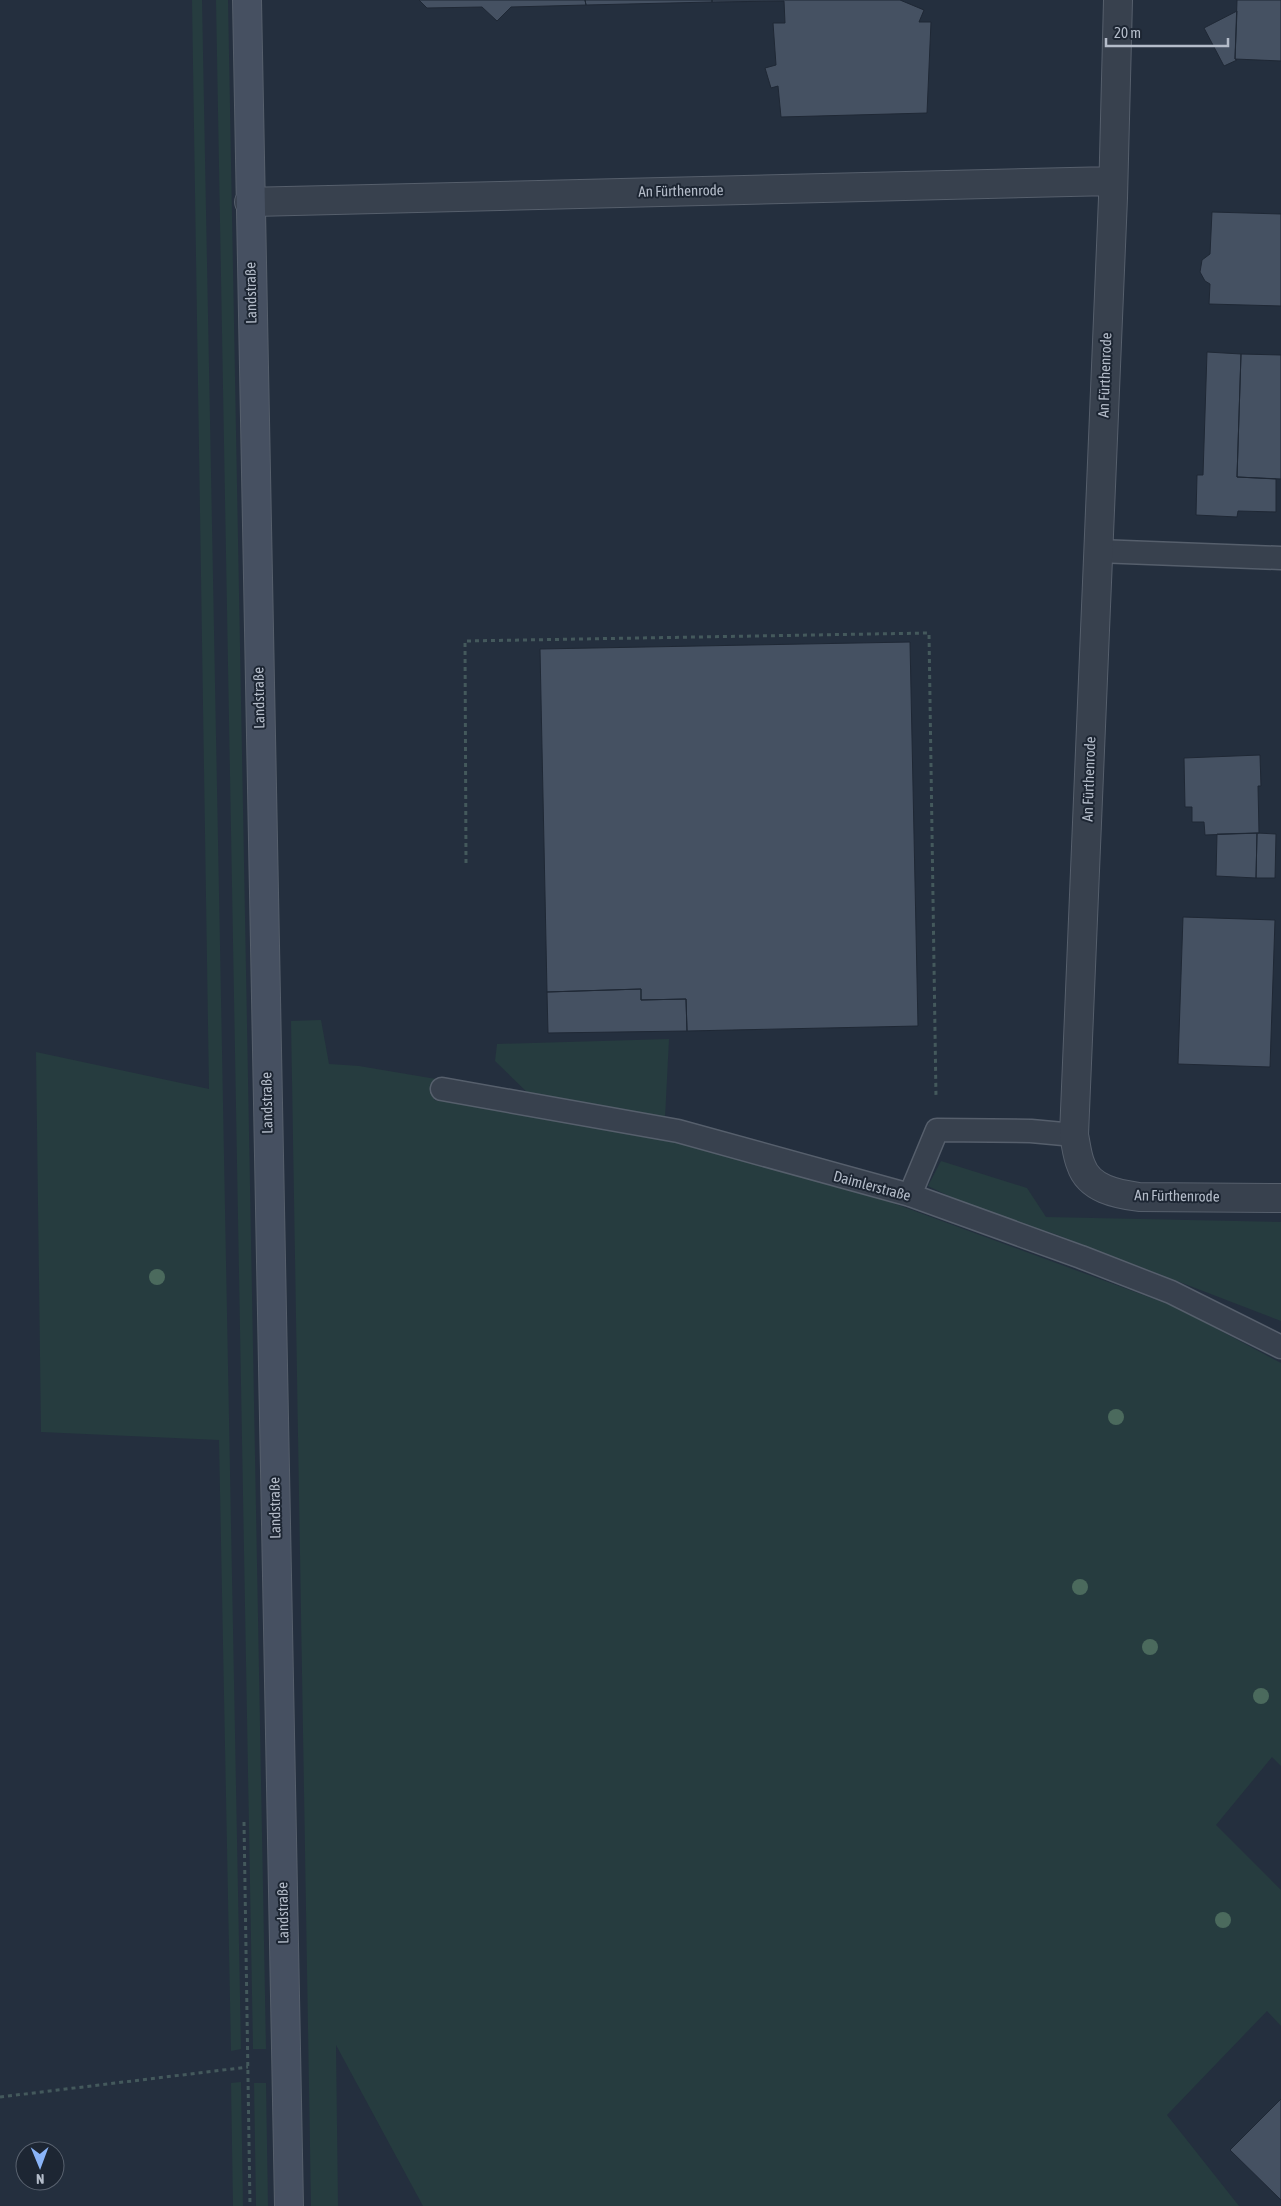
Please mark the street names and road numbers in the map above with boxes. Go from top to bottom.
street label: An Fürthenrode [638,181,724,200]
street label: Landstraße [241,262,260,324]
street label: An Fürthenrode [1095,332,1114,418]
street label: Landstraße [249,667,268,729]
street label: An Fürthenrode [1079,736,1098,822]
street label: Landstraße [257,1072,276,1134]
street label: Daimlerstraße [832,1167,913,1204]
street label: An Fürthenrode [1134,1186,1220,1205]
street label: Landstraße [265,1477,284,1539]
street label: Landstraße [273,1882,292,1944]

